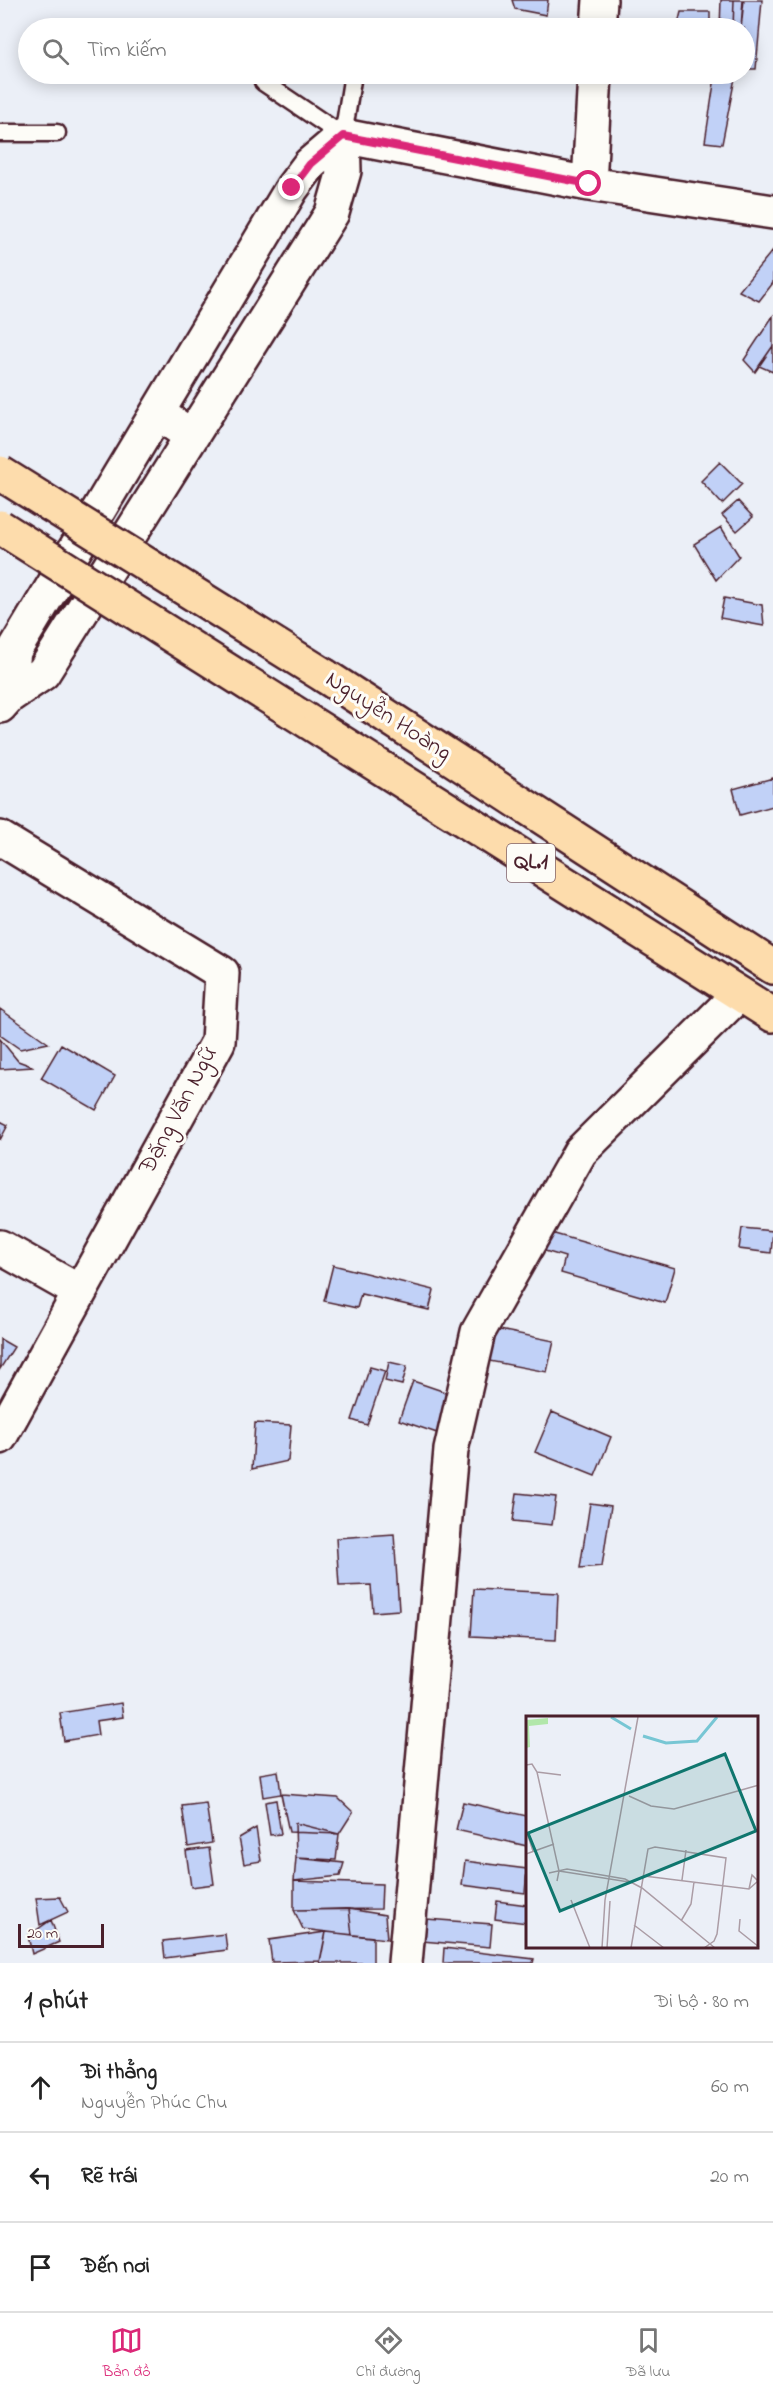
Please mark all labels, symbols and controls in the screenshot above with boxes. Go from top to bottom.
search box [18,18,755,84]
icon: search [39,35,72,68]
text: Tìm kiếm [87,35,167,67]
route start [575,170,601,196]
route end [278,174,304,200]
street label: Nguyễn Hoàng [317,663,458,772]
road number: QL.1 [507,844,555,882]
street label: Đặng Văn Ngữ [130,1041,228,1182]
inset map [526,1716,758,1948]
scale bar [18,1921,104,1948]
text: 20 m [27,1922,58,1946]
text: 1 phút [24,1983,88,2021]
text: Đi bộ · 80 m [655,1988,749,2017]
text: Đi thẳng [81,2057,157,2089]
icon: ahead [24,2071,57,2104]
text: 60 m [711,2073,749,2102]
text: Nguyễn Phúc Chu [81,2089,227,2118]
icon: left [24,2161,57,2194]
text: Rẽ trái [81,2161,138,2193]
text: 20 m [710,2163,749,2192]
icon: arrive [24,2251,57,2284]
text: Đến nơi [81,2251,150,2283]
tab: Bản đồ [103,2324,151,2384]
tab: Chỉ đường [356,2324,421,2384]
tab: Đã lưu [626,2324,670,2384]

